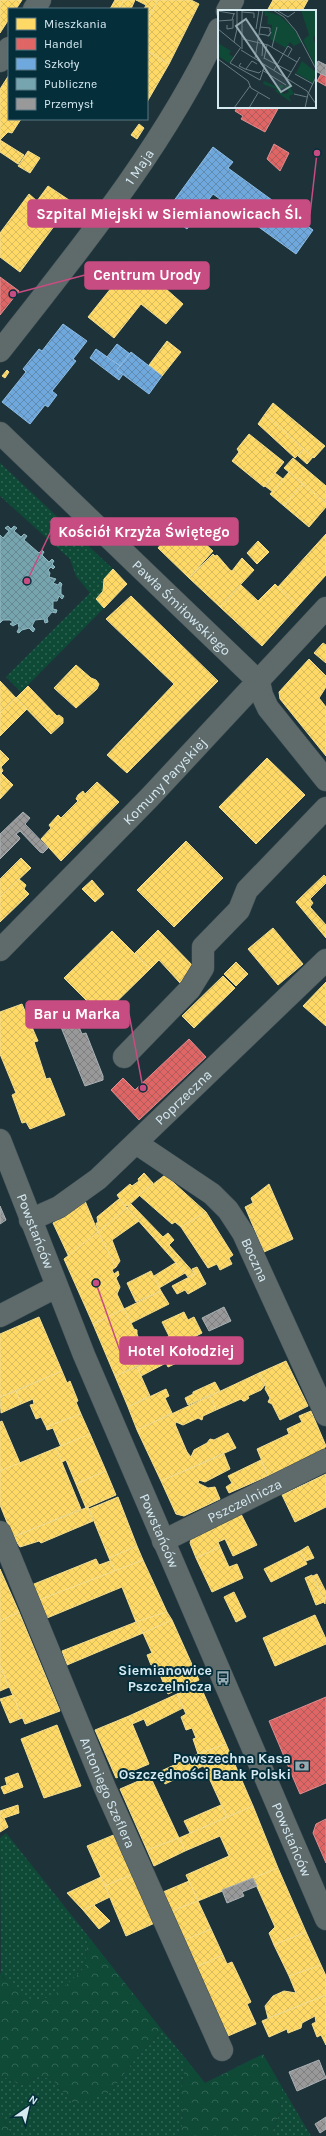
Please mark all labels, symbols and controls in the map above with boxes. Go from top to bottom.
legend [8,8,148,120]
inset map [218,10,316,108]
text: Mieszkania [44,17,107,31]
text: Handel [44,37,83,51]
text: Szkoły [44,57,80,71]
text: Publiczne [44,77,97,91]
text: Przemysł [44,97,94,111]
street label: 1 Maja [121,146,158,188]
callout: Szpital Miejski w Siemianowicach Śl. [28,200,310,227]
text: Szpital Miejski w Siemianowicach Śl. [36,204,302,223]
callout: Centrum Urody [85,262,209,289]
text: Centrum Urody [93,266,201,284]
callout: Kościół Krzyża Świętego [51,518,238,545]
text: Kościół Krzyża Świętego [58,522,230,541]
street label: Pawła Śmiłowskiego [128,557,234,659]
street label: Komuny Paryskiej [120,734,210,829]
callout: Bar u Marka [26,1001,129,1028]
text: Bar u Marka [34,1005,120,1023]
street label: Poprzeczna [152,1066,216,1129]
street label: Powstańców [13,1191,58,1272]
street label: Boczna [237,1235,272,1285]
callout: Hotel Kołodziej [120,1337,243,1364]
text: Hotel Kołodziej [127,1342,235,1360]
street label: Pszczelnicza [205,1475,285,1527]
street label: Powstańców [135,1491,182,1571]
place label: Siemianowice Pszczelnicza [118,1662,212,1695]
bus stop icon: Siemianowice Pszczelnicza [215,1670,231,1686]
street label: Antoniego Szeflera [76,1735,139,1851]
place label: Powszechna Kasa Oszczędności Bank Polski [119,1750,291,1783]
bank icon: Powszechna Kasa Oszczędności Bank Polski [294,1758,310,1774]
street label: Powstańców [268,1800,315,1879]
north arrow [8,2088,48,2128]
text: N [26,2093,40,2108]

